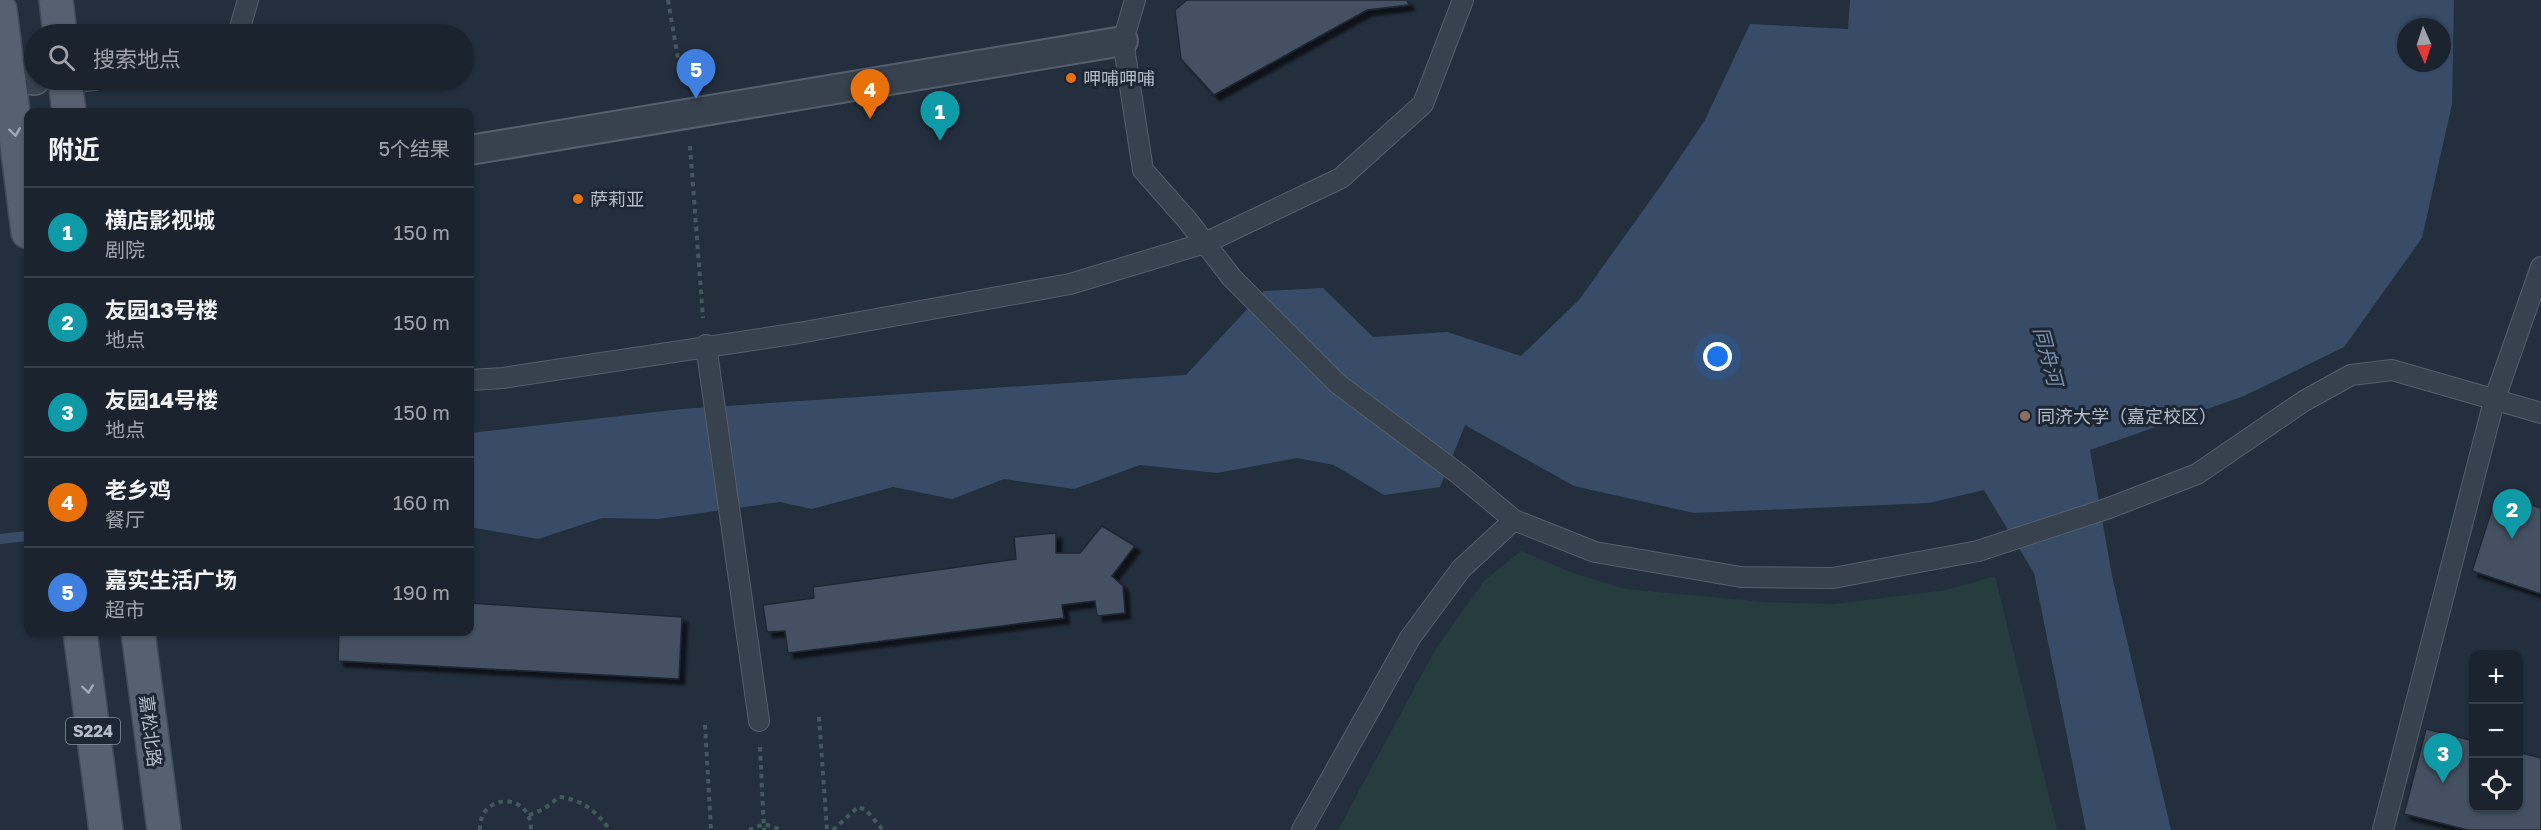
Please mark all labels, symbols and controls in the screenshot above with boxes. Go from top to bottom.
north arrow [2397,18,2451,72]
search box [24,24,474,90]
icon: search [45,41,78,74]
text: 搜索地点 [93,45,181,72]
pin: 5 [676,50,716,99]
place label: 呷哺呷哺 [1083,67,1155,89]
pin: 4 [850,70,890,119]
marker: 呷哺呷哺 [1064,71,1078,85]
pin: 1 [920,92,960,141]
one-way arrow [9,128,21,137]
text: 附近 [48,134,100,165]
text: 5个结果 [378,136,450,160]
place label: 萨莉亚 [590,188,644,210]
marker: 萨莉亚 [571,192,585,206]
text: 横店影视城 [105,206,215,233]
text: 1 [62,220,73,244]
text: 150 m [394,220,450,244]
text: 剧院 [105,237,145,261]
text: 友园13号楼 [105,296,218,323]
text: 2 [61,310,74,334]
text: 150 m [394,310,450,334]
water label: 同舟河 [2030,324,2069,392]
text: 地点 [105,327,145,351]
your location [1703,342,1732,371]
text: 友园14号楼 [105,386,218,413]
text: 3 [61,400,74,424]
text: 150 m [394,400,450,424]
place label: 同济大学（嘉定校区） [2037,405,2217,427]
marker: 同济大学（嘉定校区） [2018,409,2032,423]
text: 地点 [105,417,145,441]
text: 老乡鸡 [105,476,171,503]
text: 4 [61,490,74,514]
text: 160 m [393,490,450,514]
pin: 2 [2492,490,2532,539]
text: 餐厅 [105,507,145,531]
text: 嘉实生活广场 [105,566,237,593]
text: 5 [61,580,74,604]
text: 190 m [393,580,450,604]
text: 超市 [105,597,145,621]
map controls [2469,650,2523,812]
button: + [2469,650,2523,704]
one-way arrow [81,685,94,694]
street label: 嘉松北路 [136,694,166,768]
button: − [2469,704,2523,758]
road number: S224 [66,718,120,744]
pin: 3 [2424,734,2462,783]
button: locate [2469,758,2523,812]

